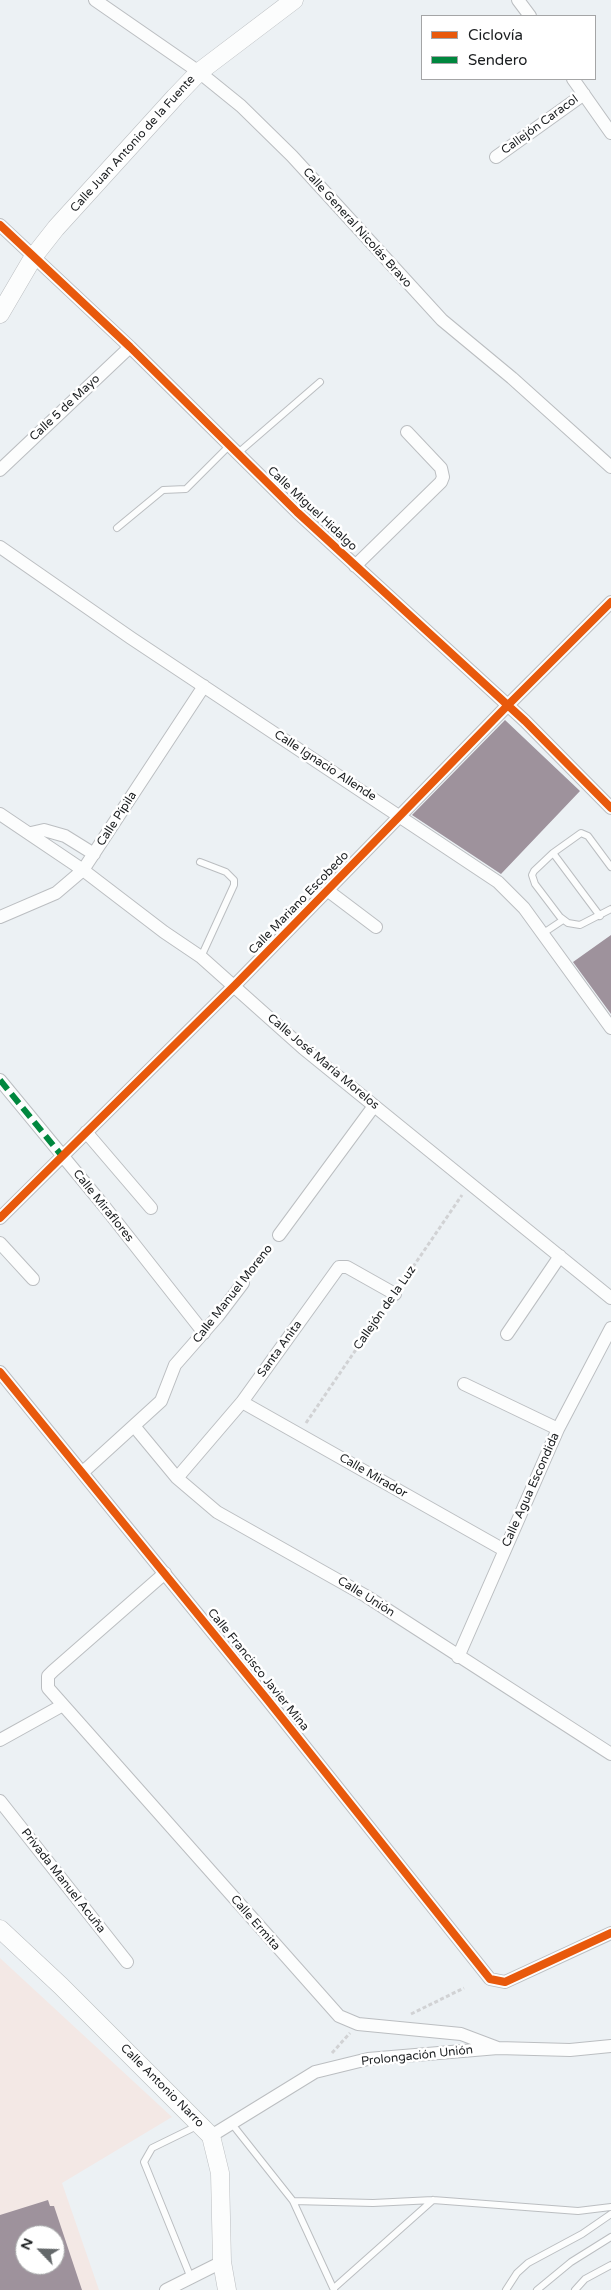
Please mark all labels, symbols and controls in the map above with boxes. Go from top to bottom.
legend [421,15,596,80]
text: Ciclovía [468,26,523,44]
text: Sendero [468,51,527,69]
street label: Calle Juan Antonio de la Fuente [68,73,198,215]
street label: Callejón Caracol [499,92,581,158]
street label: Calle General Nicolás Bravo [299,165,415,291]
street label: Calle 5 de Mayo [27,372,103,444]
street label: Calle Miguel Hidalgo [264,464,360,554]
street label: Calle Ignacio Allende [271,728,379,804]
street label: Calle Pípila [94,789,140,849]
street label: Calle Mariano Escobedo [246,849,352,957]
street label: Calle José María Morelos [264,1011,382,1113]
street label: Calle Miraflores [70,1167,136,1245]
street label: Calle Manuel Moreno [190,1242,276,1346]
street label: Callejón de la Luz [351,1263,419,1353]
street label: Santa Anita [255,1318,305,1380]
street label: Calle Agua Escondida [499,1431,563,1549]
street label: Calle Mirador [336,1451,410,1501]
street label: Calle Unión [335,1574,397,1620]
street label: Calle Francisco Javier Mina [204,1606,312,1734]
street label: Privada Manuel Acuña [18,1826,108,1936]
street label: Calle Ermita [227,1892,283,1954]
street label: Calle Antonio Narro [117,2041,207,2131]
street label: Prolongación Unión [360,2043,474,2069]
north arrow [15,2225,65,2275]
text: N [17,2236,37,2253]

